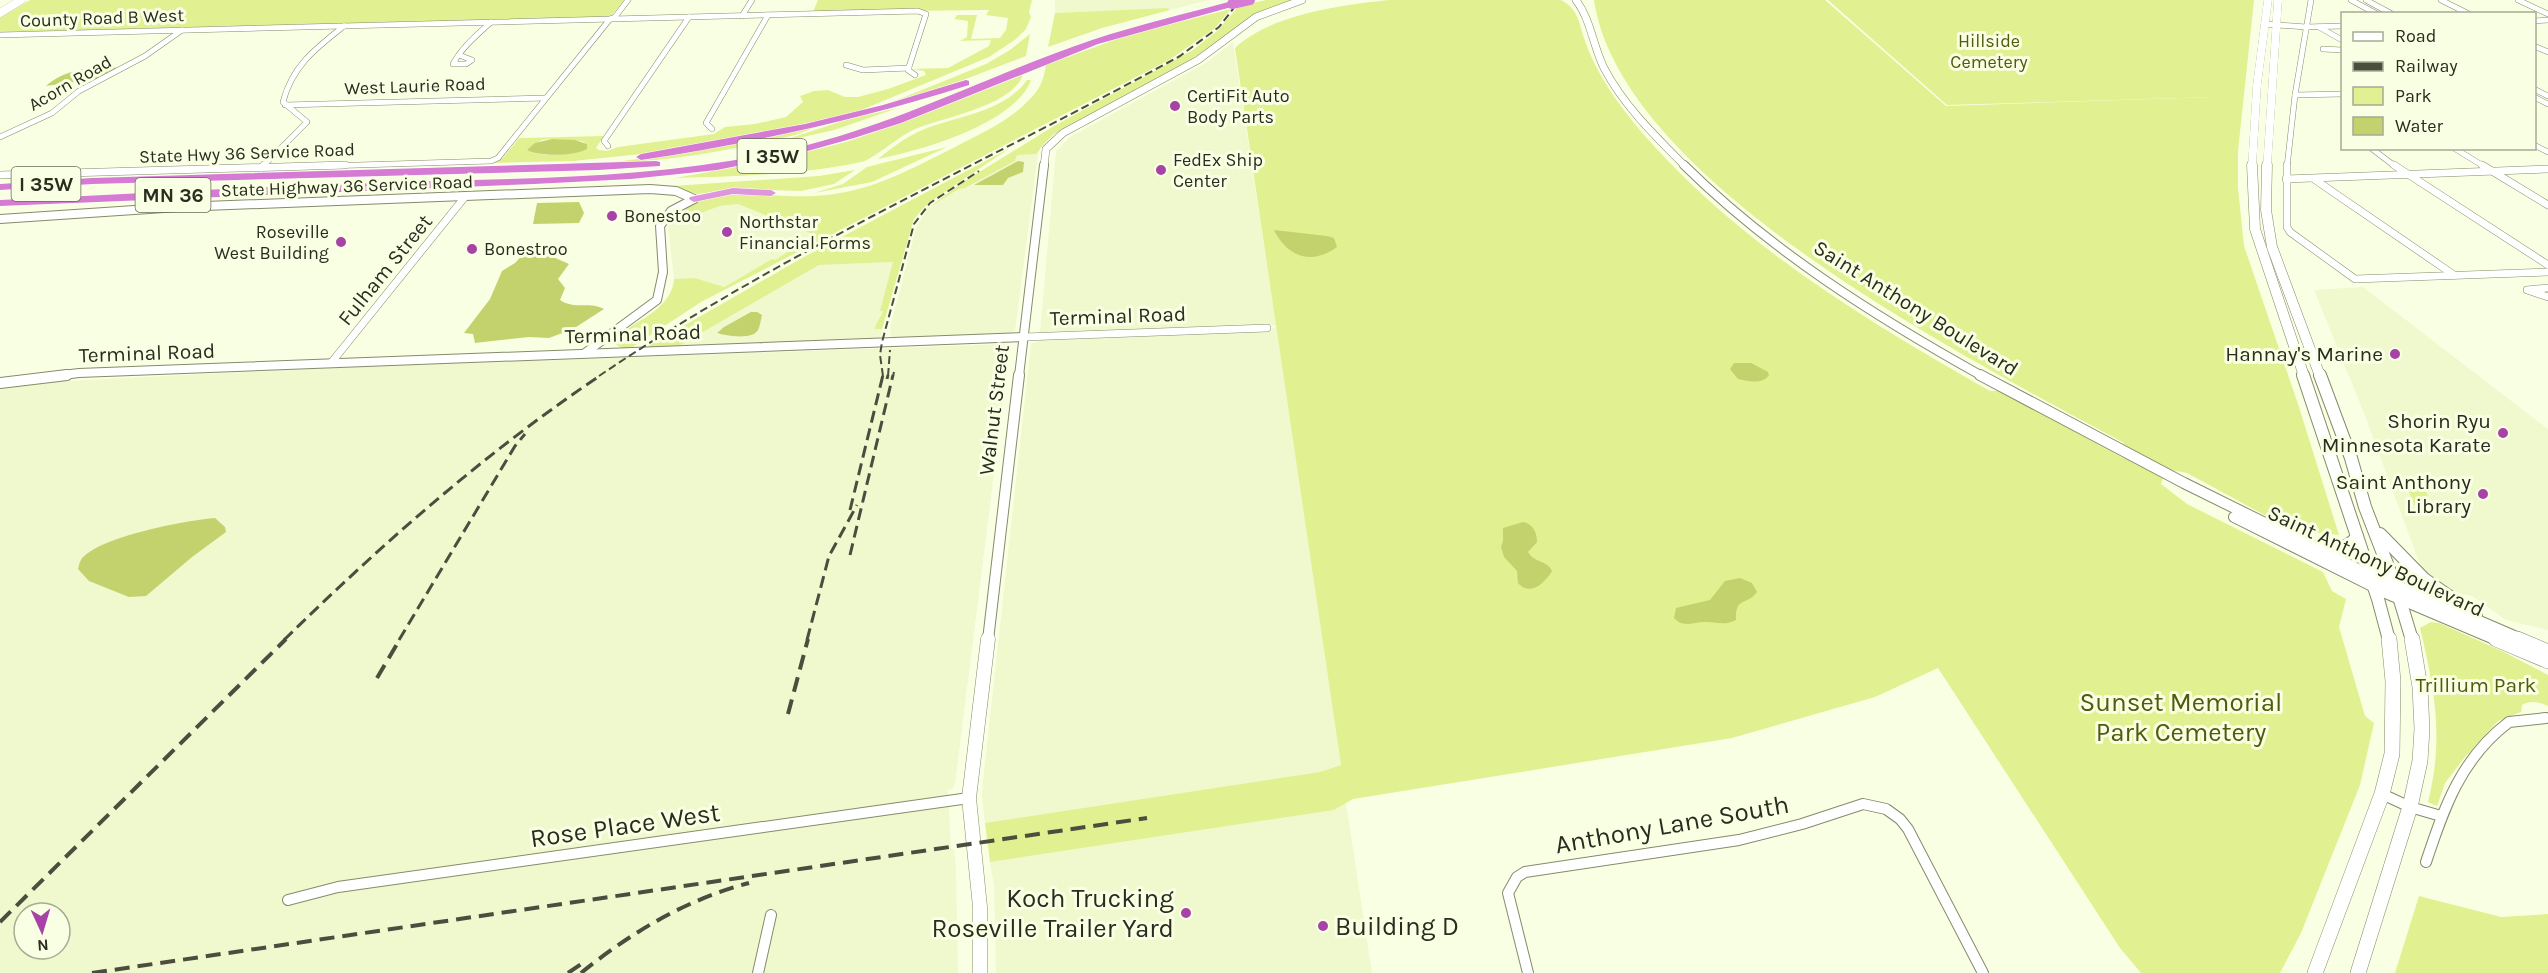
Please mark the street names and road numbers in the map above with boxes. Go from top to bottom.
street label: County Road B West [20,4,185,32]
street label: Acorn Road [24,50,116,116]
street label: West Laurie Road [344,73,486,99]
street label: State Hwy 36 Service Road [139,138,355,168]
road number: I 35W [738,139,806,173]
road number: I 35W [12,167,80,201]
street label: State Highway 36 Service Road [221,171,473,201]
road number: MN 36 [136,178,210,212]
street label: Fulham Street [333,210,437,330]
street label: Saint Anthony Boulevard [1809,235,2023,381]
street label: Terminal Road [1049,302,1187,330]
street label: Terminal Road [564,320,702,348]
street label: Terminal Road [78,339,216,367]
street label: Walnut Street [974,343,1014,477]
street label: Saint Anthony Boulevard [2264,500,2488,622]
street label: Anthony Lane South [1553,789,1792,860]
street label: Rose Place West [528,797,722,854]

